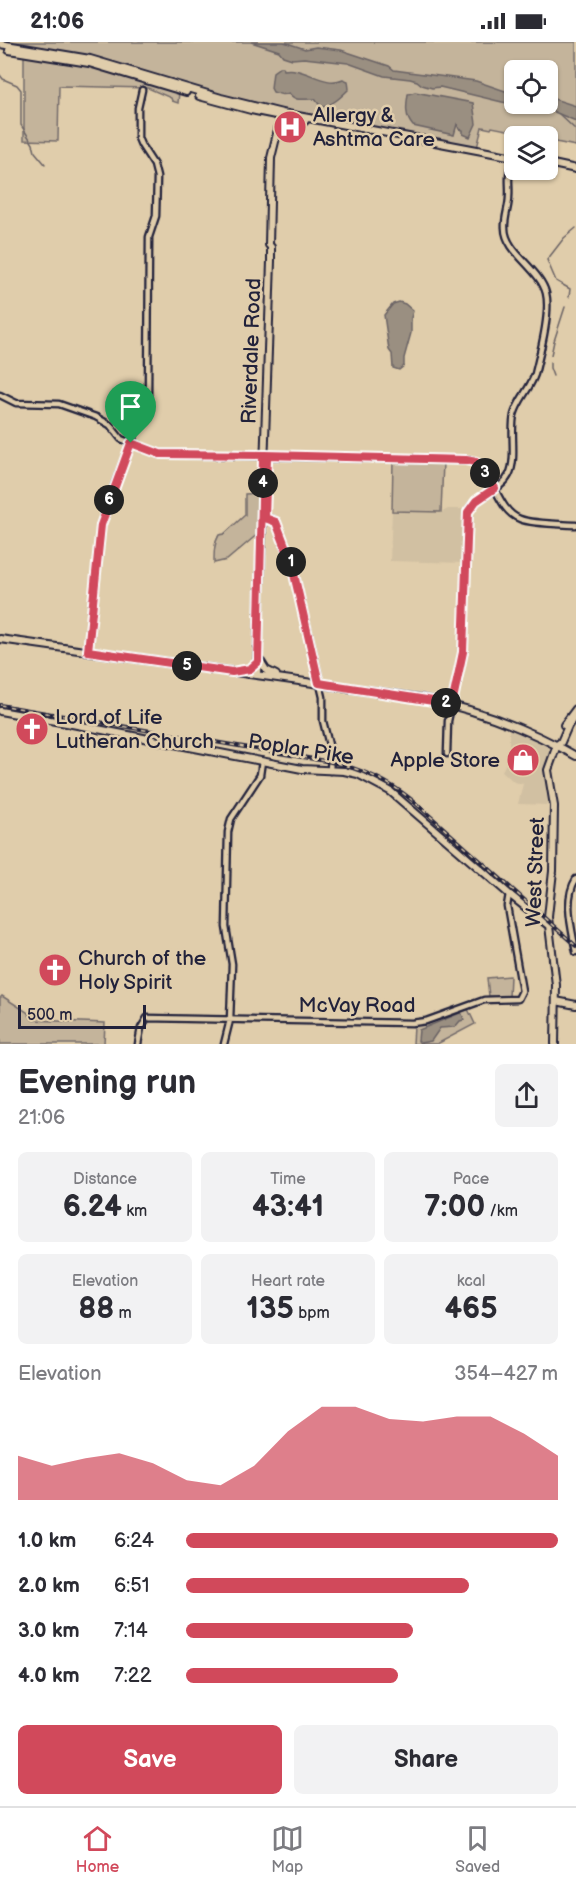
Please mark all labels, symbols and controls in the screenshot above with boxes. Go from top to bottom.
text: 21:06 [30,8,84,35]
map controls [504,60,558,180]
button: locate [504,60,558,114]
place label: Allergy & Ashtma Care [313,103,435,152]
hospital icon: Allergy & Ashtma Care [272,109,308,145]
button: layers [504,126,558,180]
street label: Riverdale Road [236,278,267,424]
pin [105,381,156,443]
icon: arrive [114,390,147,423]
pin: 3 [470,458,500,488]
text: 3 [480,463,490,482]
pin: 4 [248,468,278,498]
text: 4 [258,473,268,492]
pin: 6 [94,485,124,515]
text: 6 [104,490,114,509]
pin: 1 [276,547,306,577]
text: 1 [288,552,294,571]
pin: 5 [172,651,202,681]
text: 5 [182,656,192,675]
pin: 2 [431,688,461,718]
text: 2 [441,693,451,712]
place label: Lord of Life Lutheran Church [55,705,214,754]
church icon: Lord of Life Lutheran Church [14,711,50,747]
street label: Poplar Pike [246,729,356,770]
shop icon: Apple Store [505,742,541,778]
place label: Apple Store [391,748,500,773]
street label: West Street [521,816,550,928]
place label: Church of the Holy Spirit [78,946,206,995]
church icon: Church of the Holy Spirit [37,952,73,988]
street label: McVay Road [298,993,416,1018]
scale bar [18,1002,146,1030]
text: 500 m [27,1006,73,1025]
text: Evening run [18,1063,196,1103]
button: share [495,1064,558,1127]
text: 21:06 [18,1106,65,1130]
text: Distance [73,1170,137,1189]
text: Time [270,1170,306,1189]
text: Pace [453,1170,489,1189]
text: 6.24 [63,1189,122,1225]
text: 43:41 [252,1189,324,1225]
text: 7:00 [424,1189,485,1225]
text: km [122,1202,147,1221]
text: /km [485,1202,518,1221]
text: Elevation [72,1272,138,1291]
text: Heart rate [251,1272,325,1291]
text: kcal [457,1272,485,1291]
text: 88 [78,1291,114,1327]
text: 135 [246,1291,294,1327]
text: 465 [444,1291,498,1327]
text: m [114,1304,132,1323]
text: bpm [294,1304,330,1323]
text: Elevation [18,1362,101,1386]
text: 354–427 m [454,1362,558,1386]
text: 1.0 km [18,1529,76,1553]
text: 6:24 [114,1529,154,1553]
text: 2.0 km [18,1574,80,1598]
text: 6:51 [114,1574,149,1598]
text: 3.0 km [18,1619,79,1643]
text: 7:14 [114,1619,148,1643]
text: 4.0 km [18,1664,80,1688]
text: 7:22 [114,1664,151,1688]
button: Save [18,1725,282,1794]
button: Share [294,1725,558,1794]
tab: Home [76,1822,119,1877]
tab: Map [271,1822,304,1877]
tab: Saved [455,1822,500,1877]

